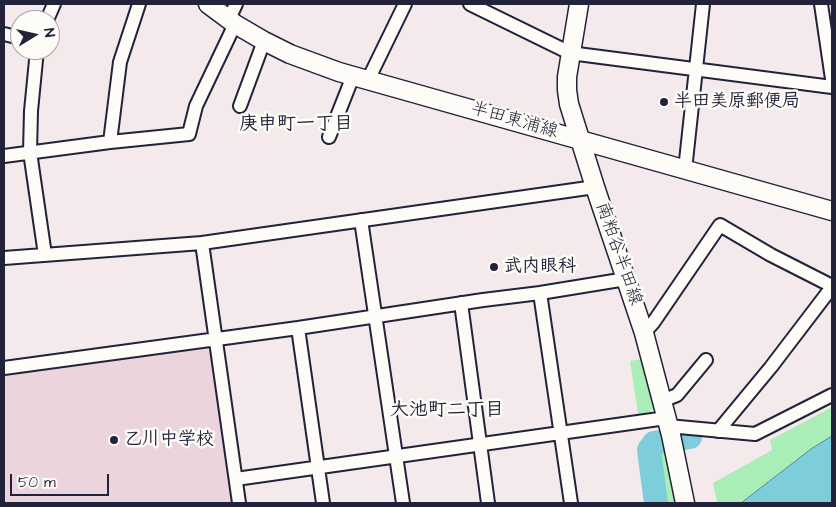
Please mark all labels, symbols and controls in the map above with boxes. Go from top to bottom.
north arrow [10,10,60,60]
text: N [38,27,59,39]
place label: 半田美原郵便局 [674,91,800,113]
marker: 半田美原郵便局 [658,96,670,108]
street label: 半田東浦線 [468,98,560,144]
district label: 庚申町一丁目 [239,114,353,136]
street label: 南粕谷半田線 [590,199,646,309]
place label: 武内眼科 [504,256,576,278]
marker: 武内眼科 [488,261,500,273]
district label: 大池町二丁目 [390,400,504,422]
place label: 乙川中学校 [124,429,214,451]
marker: 乙川中学校 [108,434,120,446]
scale bar [12,464,111,496]
text: 50 m [18,472,56,493]

